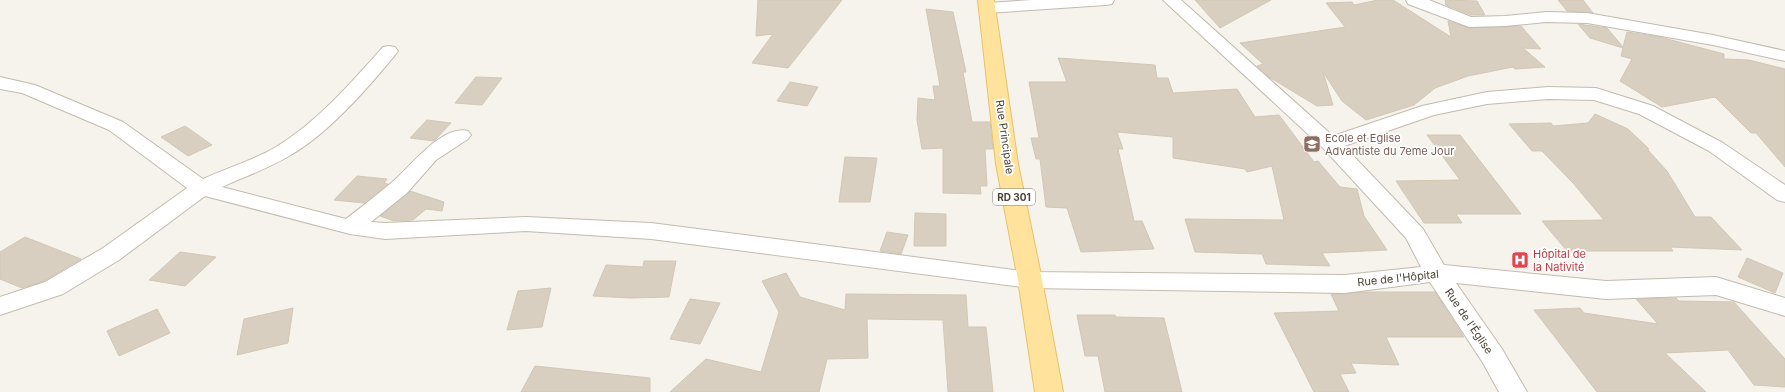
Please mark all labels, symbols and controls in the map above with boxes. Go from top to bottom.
street label: Rue Principale [993,99,1017,175]
place label: Ecole et Eglise Advantiste du 7eme Jour [1325,131,1454,158]
school or university icon: Ecole et Eglise Advantiste du 7eme Jour [1302,134,1322,154]
road number: RD 301 [993,189,1035,205]
place label: Hôpital de la Nativité [1533,247,1586,274]
hospital icon: Hôpital de la Nativité [1510,250,1530,270]
street label: Rue de l'Hôpital [1357,267,1439,289]
street label: Rue de l'Église [1442,285,1496,357]

